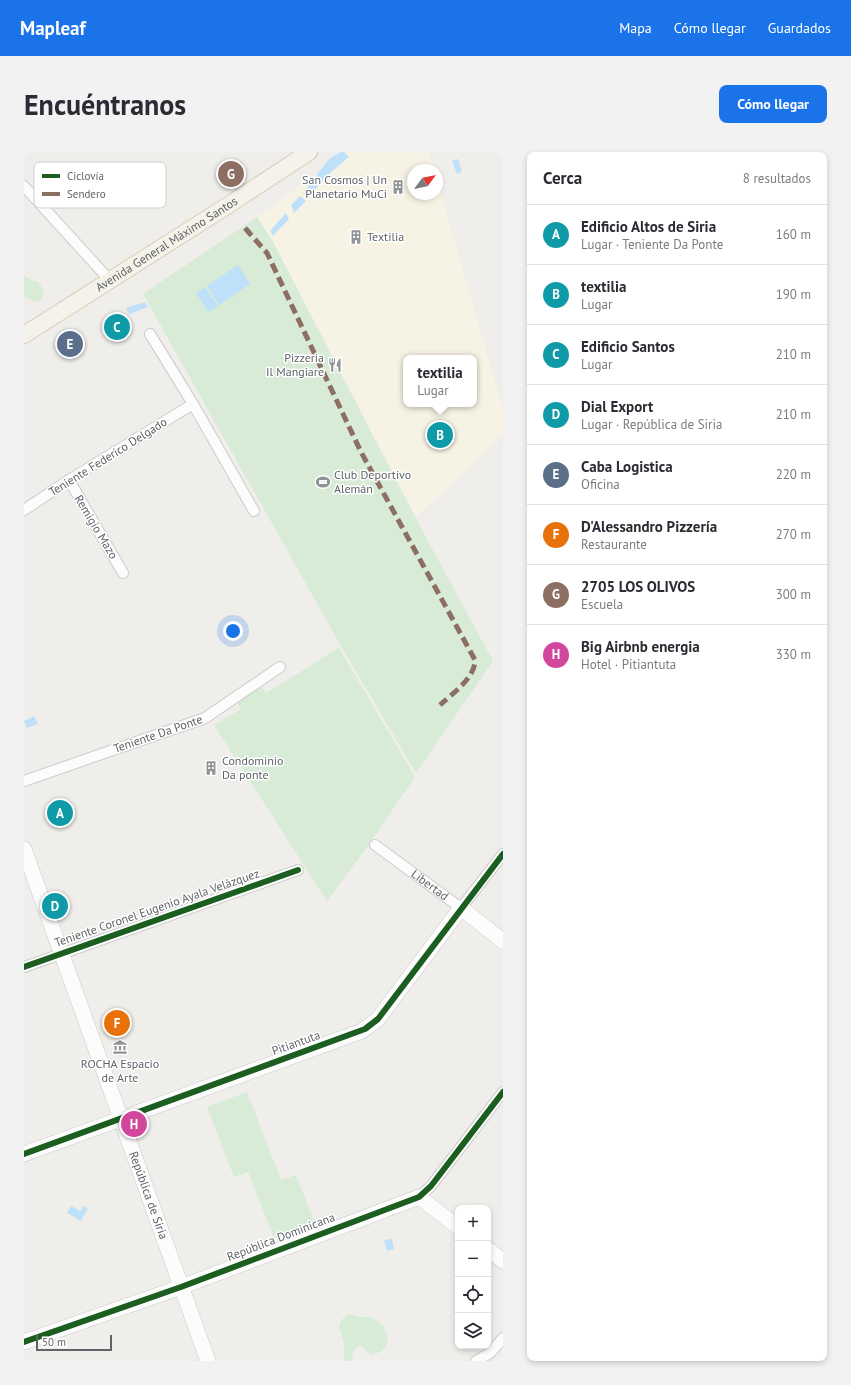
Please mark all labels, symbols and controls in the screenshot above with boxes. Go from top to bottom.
text: Mapleaf [20,16,86,40]
text: Mapa [619,19,652,37]
text: Cómo llegar [674,19,746,37]
text: Guardados [768,19,831,37]
button: Cómo llegar [719,85,827,123]
text: Encuéntranos [24,86,186,123]
pin: G [218,159,244,189]
legend [34,162,166,208]
north arrow [407,164,443,200]
text: Cerca [543,167,582,189]
text: Ciclovía [67,169,104,183]
text: 8 resultados [743,170,811,187]
place label: San Cosmos | Un Planetario MuCi [302,172,387,201]
building icon: San Cosmos | Un Planetario MuCi [390,179,406,195]
text: Sendero [67,187,106,201]
street label: Avenida General Máximo Santos [93,193,240,295]
text: Edificio Altos de Siria [581,217,716,236]
text: A [552,226,560,243]
text: 160 m [776,226,811,243]
building icon: Textilia [348,229,364,245]
place label: Textilia [367,229,404,244]
text: Lugar · Teniente Da Ponte [581,236,723,253]
text: textilia [581,277,627,296]
text: B [552,286,560,303]
text: 190 m [776,286,811,303]
text: Lugar [581,296,612,313]
pin: C [104,312,130,342]
pin: E [57,329,83,359]
text: Edificio Santos [581,337,675,356]
text: C [552,346,560,363]
text: 210 m [776,346,811,363]
place label: Pizzeria Il Mangiare [266,350,324,379]
popup [403,355,477,407]
text: Lugar [581,356,612,373]
restaurant icon: Pizzeria Il Mangiare [327,357,343,373]
text: textilia [417,363,463,382]
text: Lugar [417,382,449,399]
text: Dial Export [581,397,653,416]
text: D [552,406,560,423]
text: 210 m [776,406,811,423]
street label: Teniente Federico Delgado [46,414,170,499]
text: Lugar · República de Siria [581,416,722,433]
pin: B [427,420,453,450]
text: Caba Logistica [581,457,673,476]
text: E [553,466,559,483]
text: 220 m [776,466,811,483]
place label: Club Deportivo Alemán [334,467,411,496]
sports icon: Club Deportivo Alemán [315,474,331,490]
text: Oficina [581,476,620,493]
street label: Remigio Mazo [71,492,121,561]
text: D'Alessandro Pizzería [581,517,717,536]
text: F [553,526,559,543]
text: 270 m [776,526,811,543]
text: Restaurante [581,536,647,553]
text: 2705 LOS OLIVOS [581,577,695,596]
text: G [552,586,560,603]
text: 300 m [776,586,811,603]
text: Escuela [581,596,623,613]
your location [223,621,243,641]
text: Big Airbnb energia [581,637,700,656]
text: H [552,646,560,663]
text: 330 m [776,646,811,663]
text: Hotel · Pitiantuta [581,656,676,673]
street label: Teniente Da Ponte [111,711,204,756]
place label: Condominio Da ponte [222,753,284,782]
building icon: Condominio Da ponte [203,760,219,776]
pin: A [47,798,73,828]
street label: Teniente Coronel Eugenio Ayala Velázquez [52,865,261,950]
street label: Libertad [408,866,452,904]
pin: D [42,891,68,921]
pin: F [104,1008,130,1038]
street label: Pitiantuta [270,1027,322,1058]
museum icon: ROCHA Espacio de Arte [112,1039,128,1055]
place label: ROCHA Espacio de Arte [81,1056,159,1085]
pin: H [121,1109,147,1139]
street label: República de Siria [126,1149,172,1241]
map controls [455,1205,491,1349]
button: + [455,1205,491,1241]
street label: República Dominicana [225,1209,337,1264]
button: − [455,1241,491,1277]
button: locate [455,1277,491,1313]
button: layers [455,1313,491,1349]
scale bar [36,1333,112,1352]
text: 50 m [42,1335,66,1349]

